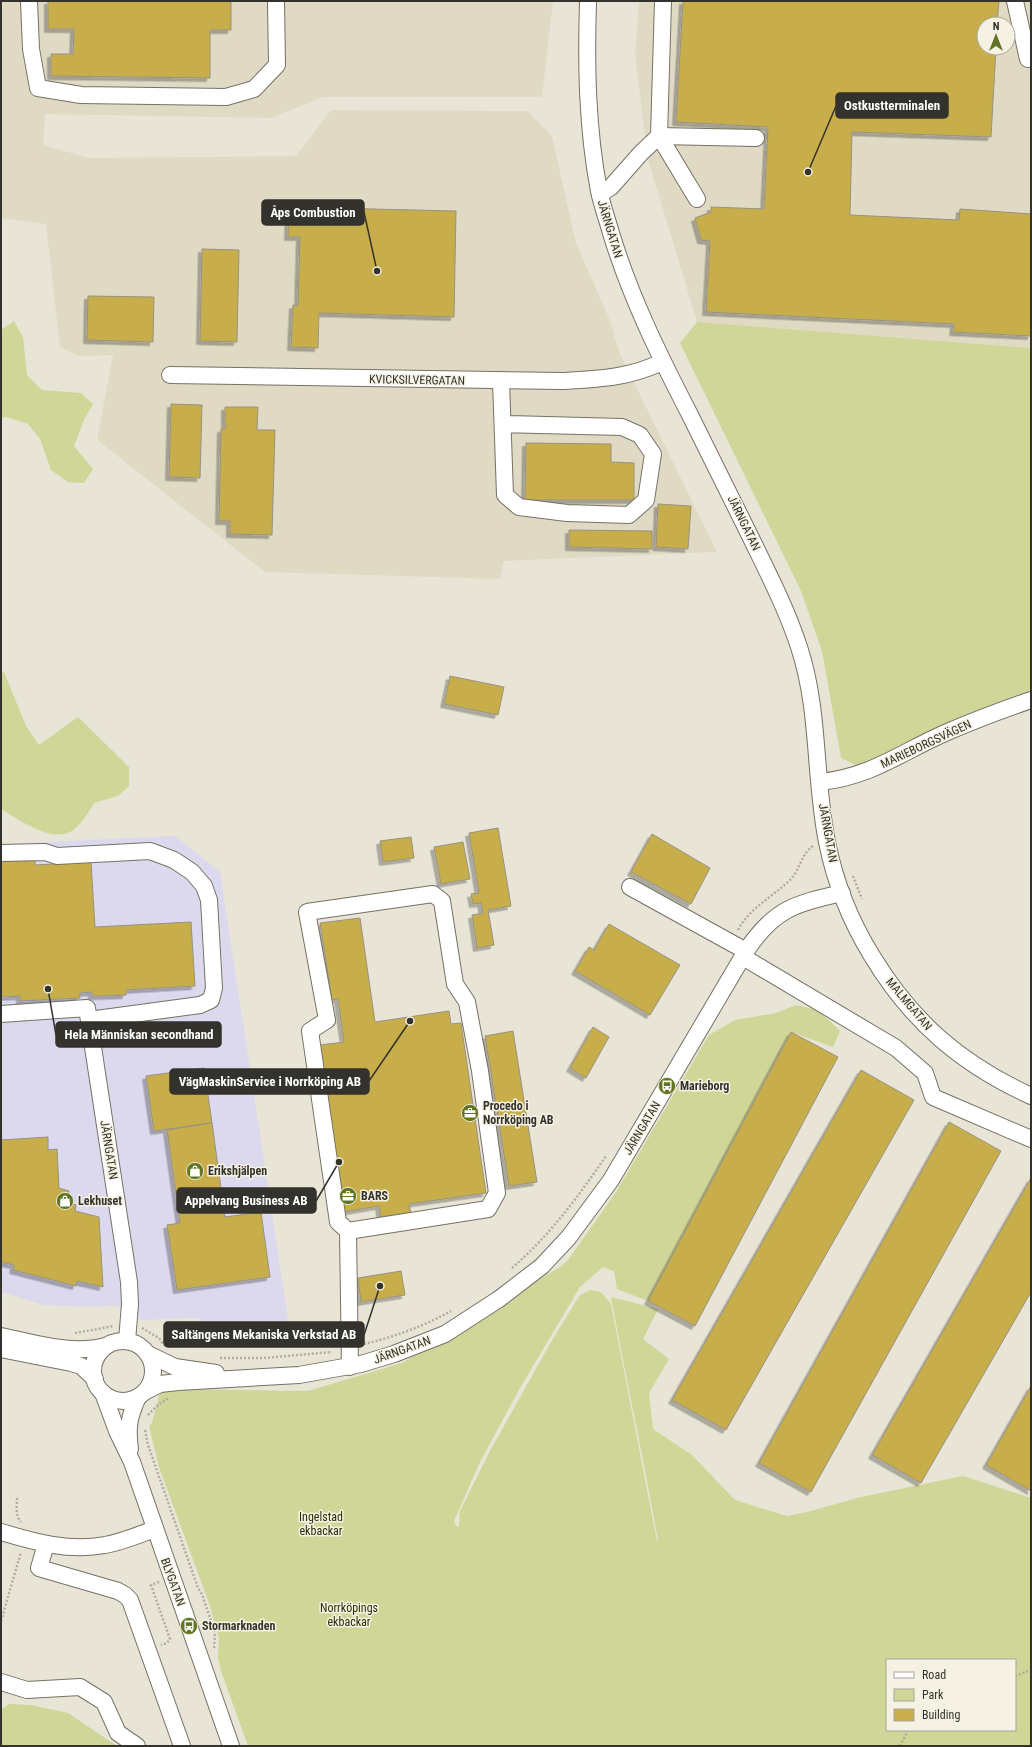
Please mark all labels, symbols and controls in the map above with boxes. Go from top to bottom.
north arrow [976,16,1016,56]
text: N [993,20,1000,33]
callout: Ostkustterminalen [836,93,948,118]
text: Ostkustterminalen [844,98,940,113]
street label: JÄRNGATAN [595,198,626,260]
callout: Åps Combustion [262,200,364,225]
text: Åps Combustion [270,205,356,220]
street label: KVICKSILVERGATAN [369,372,465,388]
street label: JÄRNGATAN [725,493,764,553]
street label: MARIEBORGSVÄGEN [878,716,974,771]
street label: JÄRNGATAN [816,802,841,864]
street label: MALMGATAN [883,975,935,1033]
callout: Hela Människan secondhand [56,1022,221,1047]
text: Hela Människan secondhand [64,1027,214,1042]
callout: VägMaskinService i Norrköping AB [170,1069,369,1094]
text: VägMaskinService i Norrköping AB [179,1074,361,1089]
bus stop icon: Marieborg [657,1076,677,1096]
place label: Marieborg [680,1079,729,1093]
street label: JÄRNGATAN [620,1098,663,1157]
place label: Procedo i Norrköping AB [483,1099,554,1127]
office icon: Procedo i Norrköping AB [460,1103,480,1123]
street label: JÄRNGATAN [97,1119,122,1181]
shop icon: Erikshjälpen [185,1161,205,1181]
place label: Erikshjälpen [208,1164,267,1178]
office icon: BARS [338,1186,358,1206]
callout: Appelvang Business AB [177,1188,316,1213]
place label: BARS [361,1189,389,1203]
shop icon: Lekhuset [55,1191,75,1211]
text: Appelvang Business AB [185,1193,307,1208]
place label: Lekhuset [78,1194,122,1208]
callout: Saltängens Mekaniska Verkstad AB [164,1322,364,1347]
text: Saltängens Mekaniska Verkstad AB [172,1327,356,1342]
street label: JÄRNGATAN [371,1332,432,1367]
park label: Ingelstad ekbackar [299,1510,343,1538]
street label: BLYGATAN [158,1556,188,1608]
park label: Norrköpings ekbackar [320,1601,378,1629]
bus stop icon: Stormarknaden [179,1616,199,1636]
place label: Stormarknaden [202,1619,275,1633]
legend [886,1659,1016,1731]
text: Road [922,1668,946,1682]
text: Park [922,1688,944,1702]
text: Building [922,1708,960,1722]

